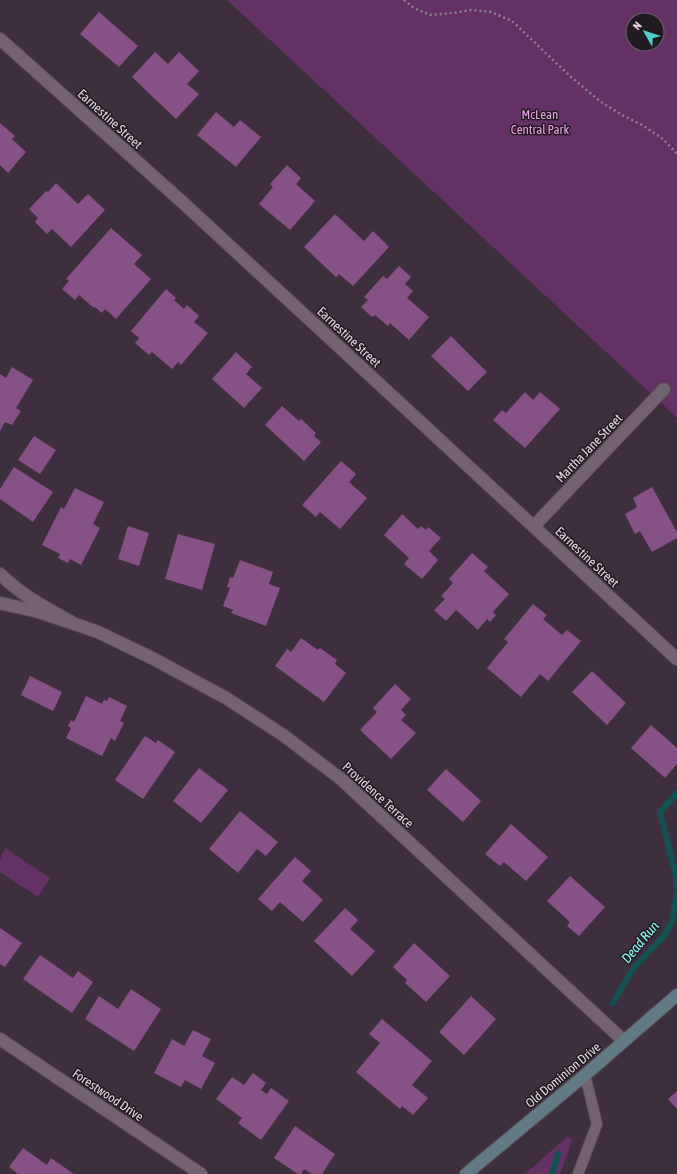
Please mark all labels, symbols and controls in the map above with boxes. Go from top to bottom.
north arrow [625,12,665,52]
text: N [631,19,644,32]
street label: Earnestine Street [75,86,145,152]
park label: McLean Central Park [511,107,569,137]
street label: Earnestine Street [314,304,384,370]
street label: Martha Jane Street [553,411,625,485]
street label: Earnestine Street [552,524,622,590]
street label: Providence Terrace [339,759,417,831]
water label: Dead Run [618,918,662,966]
street label: Old Dominion Drive [522,1039,604,1111]
street label: Forestwood Drive [70,1066,146,1124]

